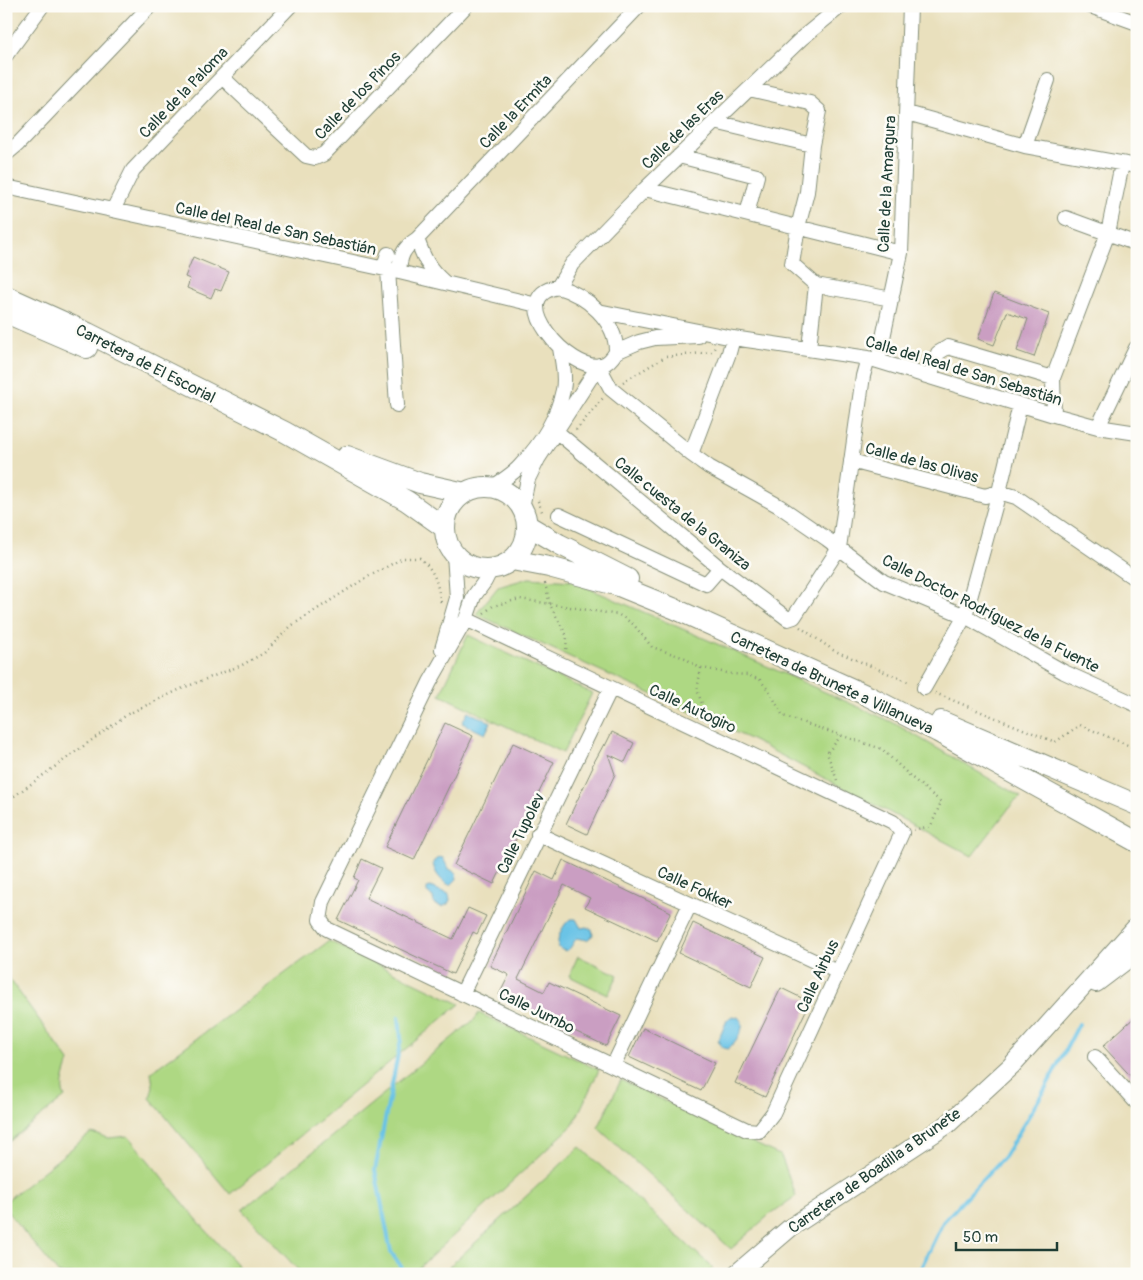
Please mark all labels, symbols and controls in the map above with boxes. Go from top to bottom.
street label: Calle de la Paloma [135,43,232,143]
street label: Calle de los Pinos [310,47,405,144]
street label: Calle la Ermita [475,70,556,153]
street label: Calle de las Eras [638,86,728,174]
street label: Calle de la Amargura [873,115,901,253]
street label: Calle del Real de San Sebastián [173,198,378,260]
street label: Carretera de El Escorial [72,320,219,408]
street label: Calle del Real de San Sebastián [863,331,1065,410]
street label: Calle de las Olivas [863,438,981,488]
street label: Calle cuesta de la Graniza [610,453,755,575]
street label: Calle Doctor Rodríguez de la Fuente [878,550,1103,678]
street label: Carretera de Brunete a Villanueva [727,627,936,739]
street label: Calle Autogiro [646,680,740,738]
street label: Calle Tupolev [493,790,549,877]
street label: Calle Fokker [654,862,736,914]
street label: Calle Airbus [792,937,844,1016]
street label: Calle Jumbo [495,984,578,1038]
street label: Carretera de Boadilla a Brunete [784,1104,965,1238]
scale bar [956,1220,1057,1252]
text: 50 m [963,1228,998,1247]

